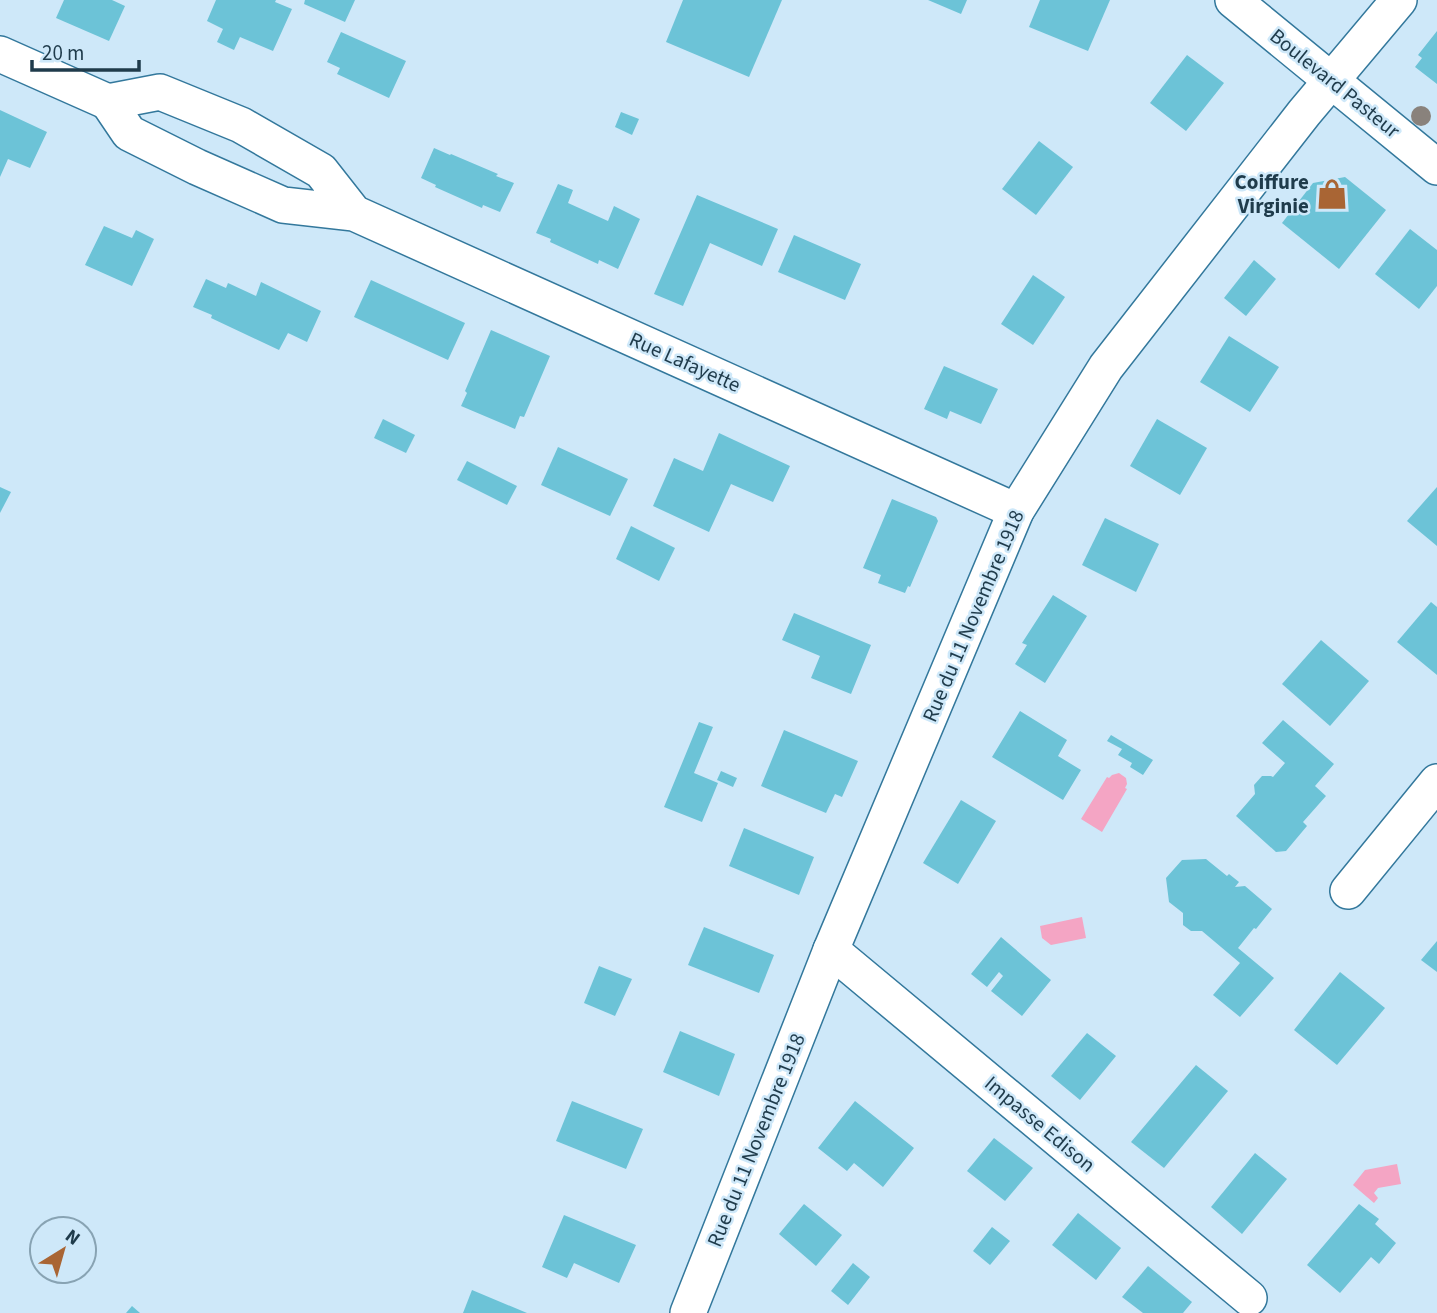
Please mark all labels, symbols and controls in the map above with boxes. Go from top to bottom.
street label: Boulevard Pasteur [1263,21,1407,145]
scale bar [32,28,138,72]
text: 20 m [42,38,84,68]
place label: Coiffure Virginie [1235,167,1309,221]
shop icon: Coiffure Virginie [1315,177,1349,211]
street label: Rue Lafayette [625,324,745,400]
street label: Rue du 11 Novembre 1918 [915,505,1031,727]
street label: Rue du 11 Novembre 1918 [699,1029,813,1251]
street label: Impasse Edison [978,1069,1102,1179]
north arrow [28,1215,98,1285]
text: N [59,1223,86,1252]

